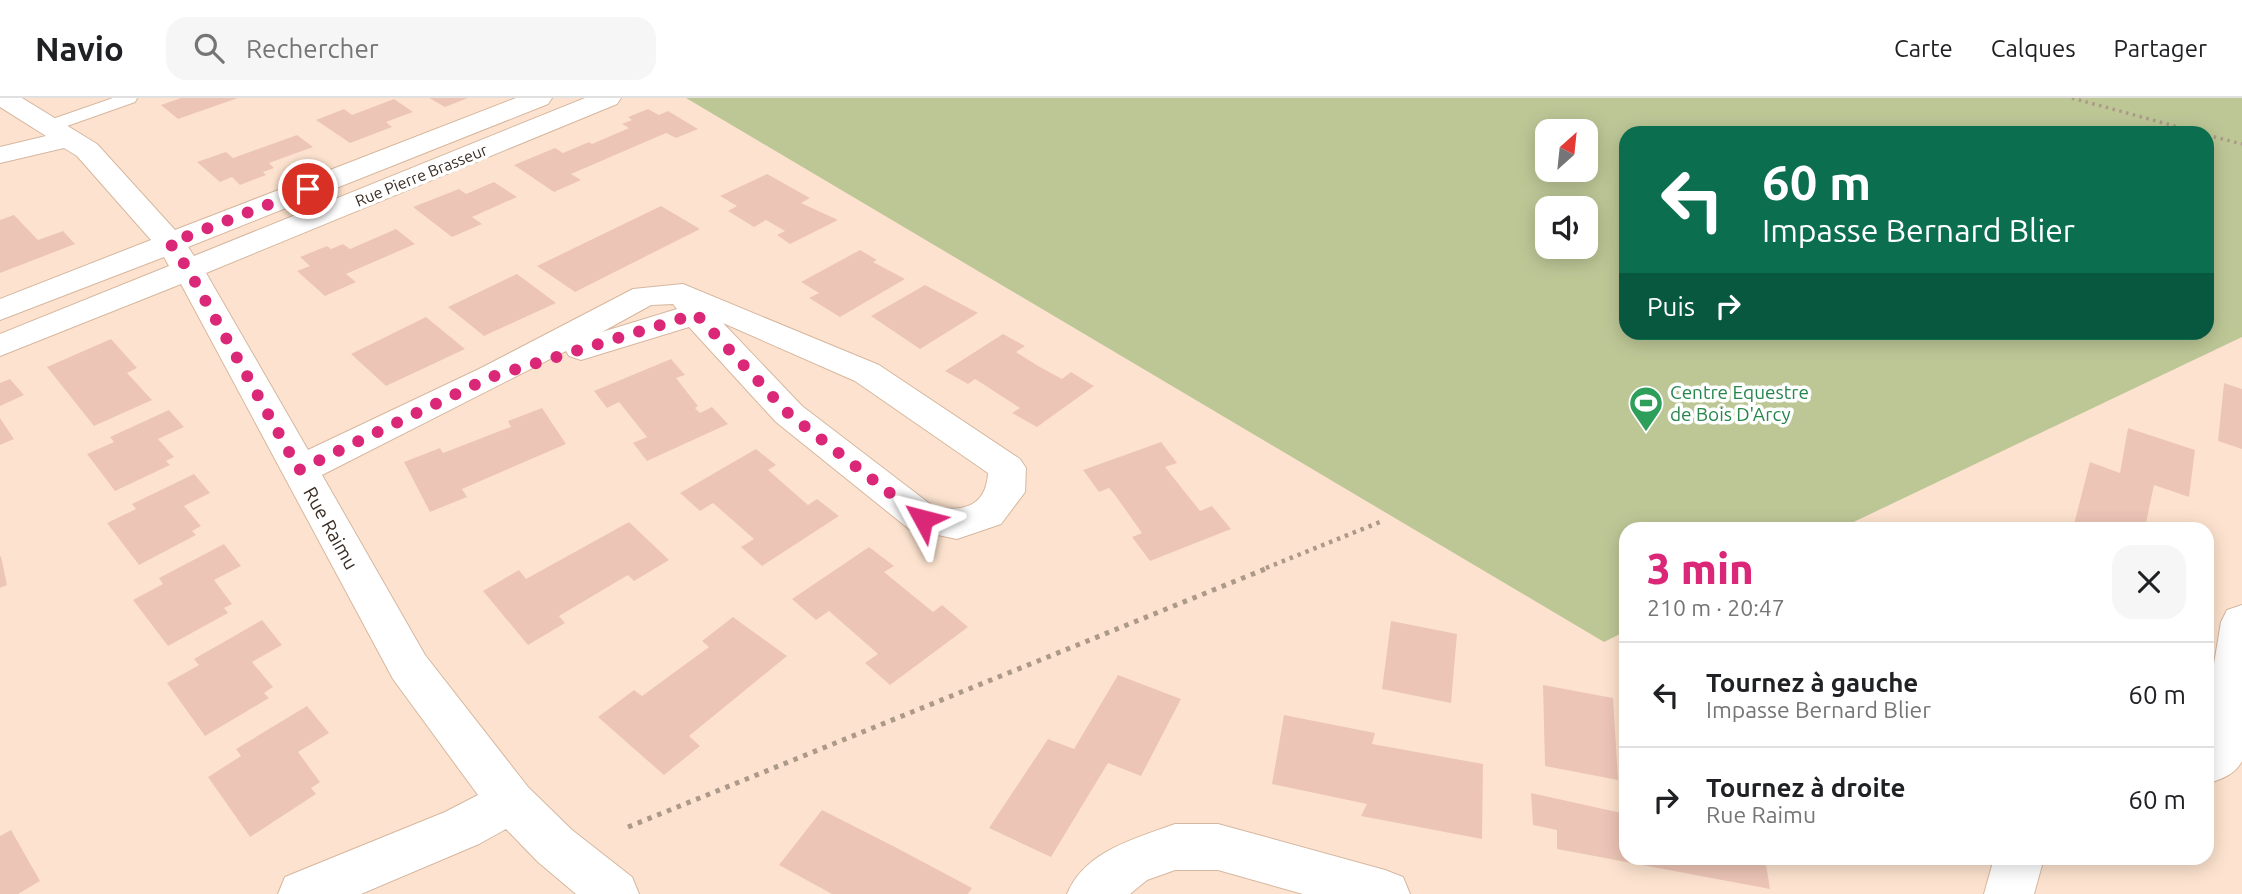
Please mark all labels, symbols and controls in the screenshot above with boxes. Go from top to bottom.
search box [166,17,656,80]
icon: search [190,29,228,67]
text: Navio [35,30,124,67]
text: Rechercher [246,34,379,63]
text: Carte [1894,35,1953,62]
text: Calques [1991,35,2076,62]
text: Partager [2114,35,2207,62]
north arrow [1535,119,1598,182]
map controls [1535,119,1598,259]
street label: Rue Pierre Brasseur [352,140,490,210]
icon: left [1647,154,1738,245]
text: 60 m [1762,154,1871,209]
pin [278,159,338,219]
icon: arrive [289,170,327,208]
button: sound [1535,196,1598,259]
text: Impasse Bernard Blier [1762,212,2075,248]
icon: right [1709,287,1747,325]
text: Puis [1647,292,1695,321]
place label: Centre Equestre de Bois D'Arcy [1670,381,1809,425]
sports icon: Centre Equestre de Bois D'Arcy [1627,384,1665,433]
position arrow [886,482,960,556]
street label: Rue Raimu [299,483,363,573]
text: 3 min [1647,545,1754,592]
button: close [2112,545,2186,619]
text: 210 m · 20:47 [1647,595,1785,620]
text: Tournez à gauche [1706,668,1918,697]
icon: left [1647,676,1685,714]
text: 60 m [2128,680,2186,709]
text: Impasse Bernard Blier [1706,697,1931,722]
text: Tournez à droite [1706,773,1905,802]
icon: right [1647,781,1685,819]
text: 60 m [2128,785,2186,814]
text: Rue Raimu [1706,802,1816,827]

